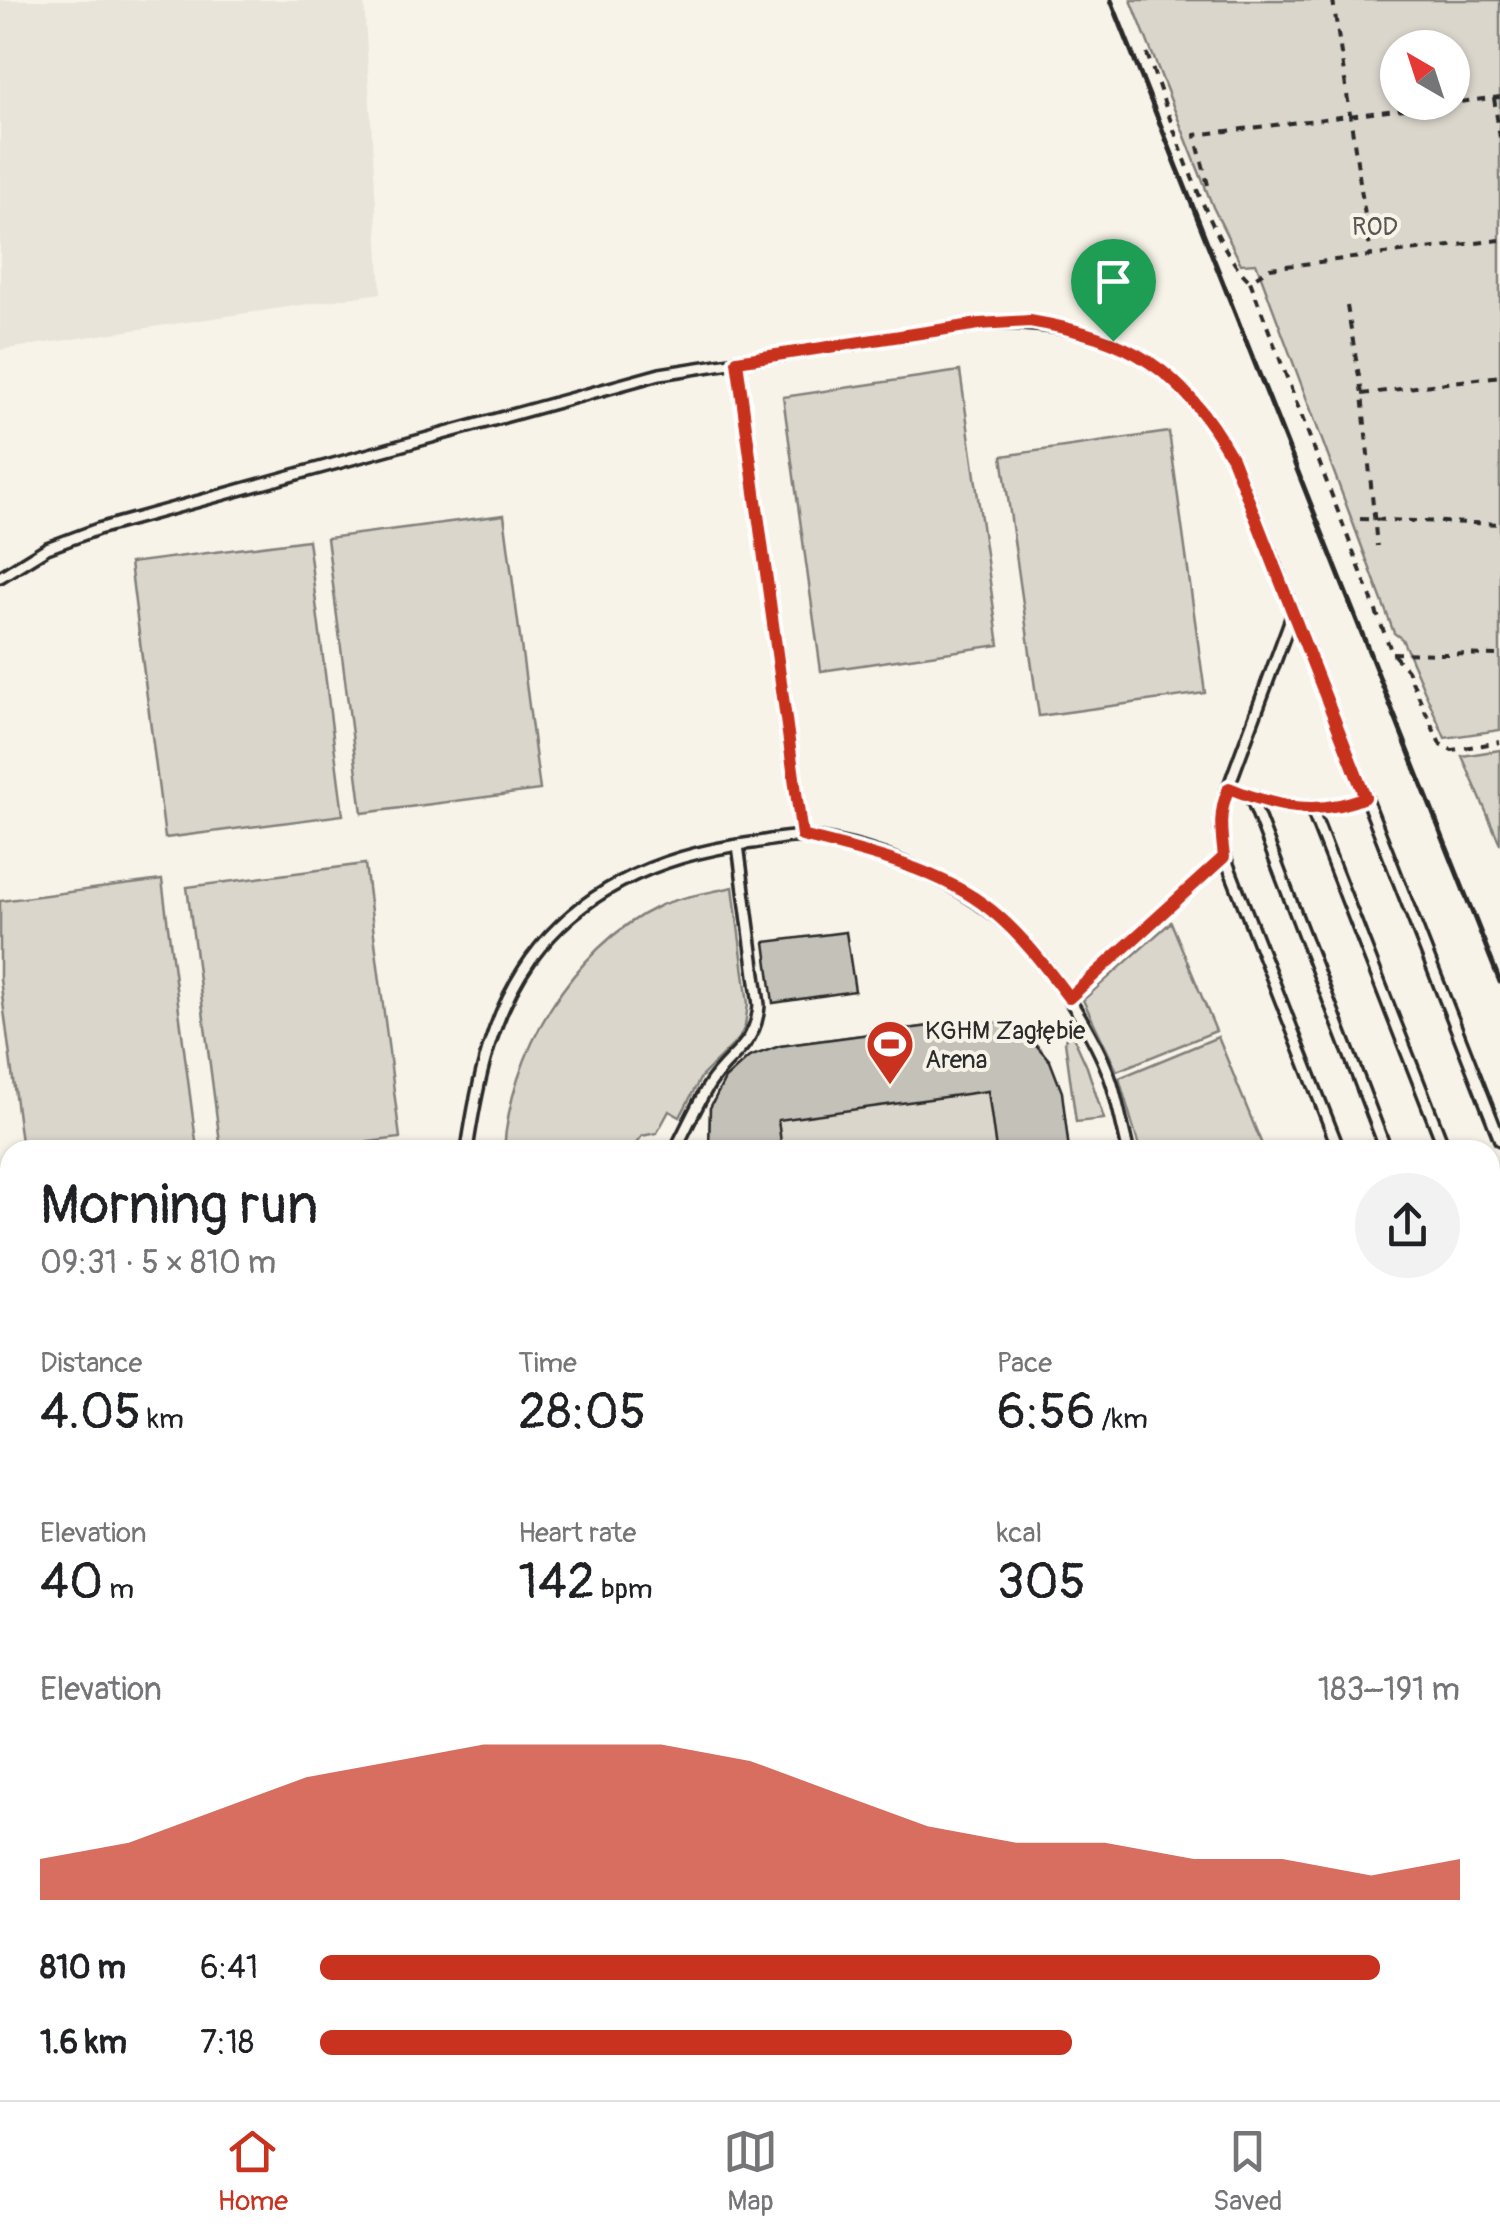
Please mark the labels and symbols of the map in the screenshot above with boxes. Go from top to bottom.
north arrow [1380,30,1470,120]
park label: ROD [1352,212,1398,243]
pin [1071,239,1156,342]
place label: KGHM Zagłębie Arena [925,1016,1086,1076]
sports icon: KGHM Zagłębie Arena [864,1018,916,1086]

